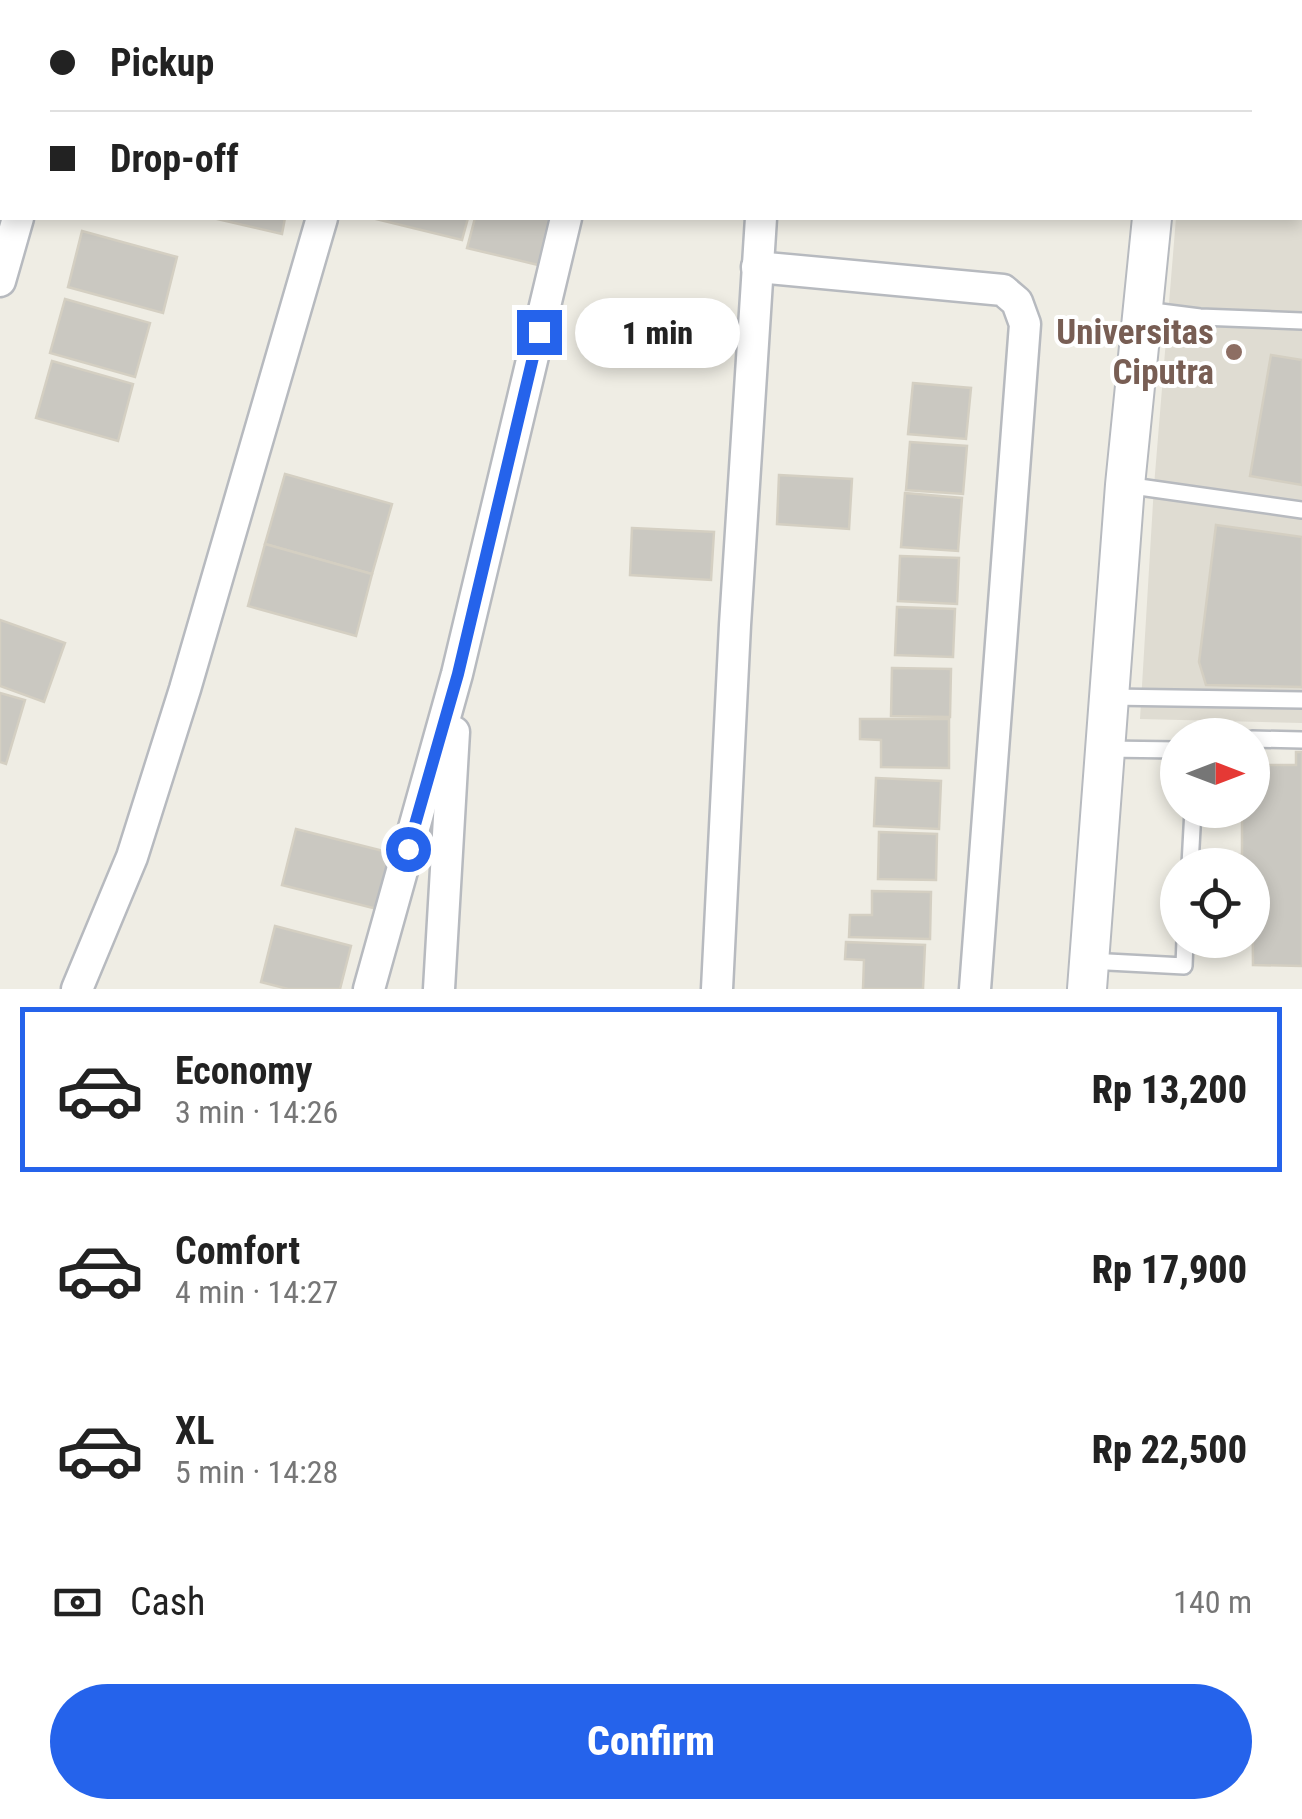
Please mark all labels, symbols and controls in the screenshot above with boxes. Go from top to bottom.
text: Pickup [110,41,214,85]
text: Drop-off [110,137,239,181]
callout: 1 min [574,297,739,367]
route end [517,310,562,355]
place label: Universitas Ciputra [1056,312,1214,393]
text: 1 min [622,314,693,352]
marker: Universitas Ciputra [1223,341,1245,363]
north arrow [1160,718,1270,828]
map controls [1160,718,1270,958]
route start [386,827,431,872]
button: locate [1160,848,1270,958]
icon: car [55,1045,145,1135]
text: Economy [175,1049,312,1093]
text: Rp 13,200 [1092,1068,1247,1112]
text: 3 min · 14:26 [175,1093,338,1131]
icon: car [55,1225,145,1315]
text: Comfort [175,1229,300,1273]
text: Rp 17,900 [1092,1248,1247,1292]
text: 4 min · 14:27 [175,1273,338,1311]
icon: car [55,1405,145,1495]
text: XL [175,1409,214,1453]
text: Rp 22,500 [1092,1428,1247,1472]
text: 5 min · 14:28 [175,1453,338,1491]
icon: cash [50,1575,105,1630]
text: Cash [130,1580,205,1624]
text: 140 m [1173,1583,1252,1621]
button: Confirm [50,1684,1252,1799]

